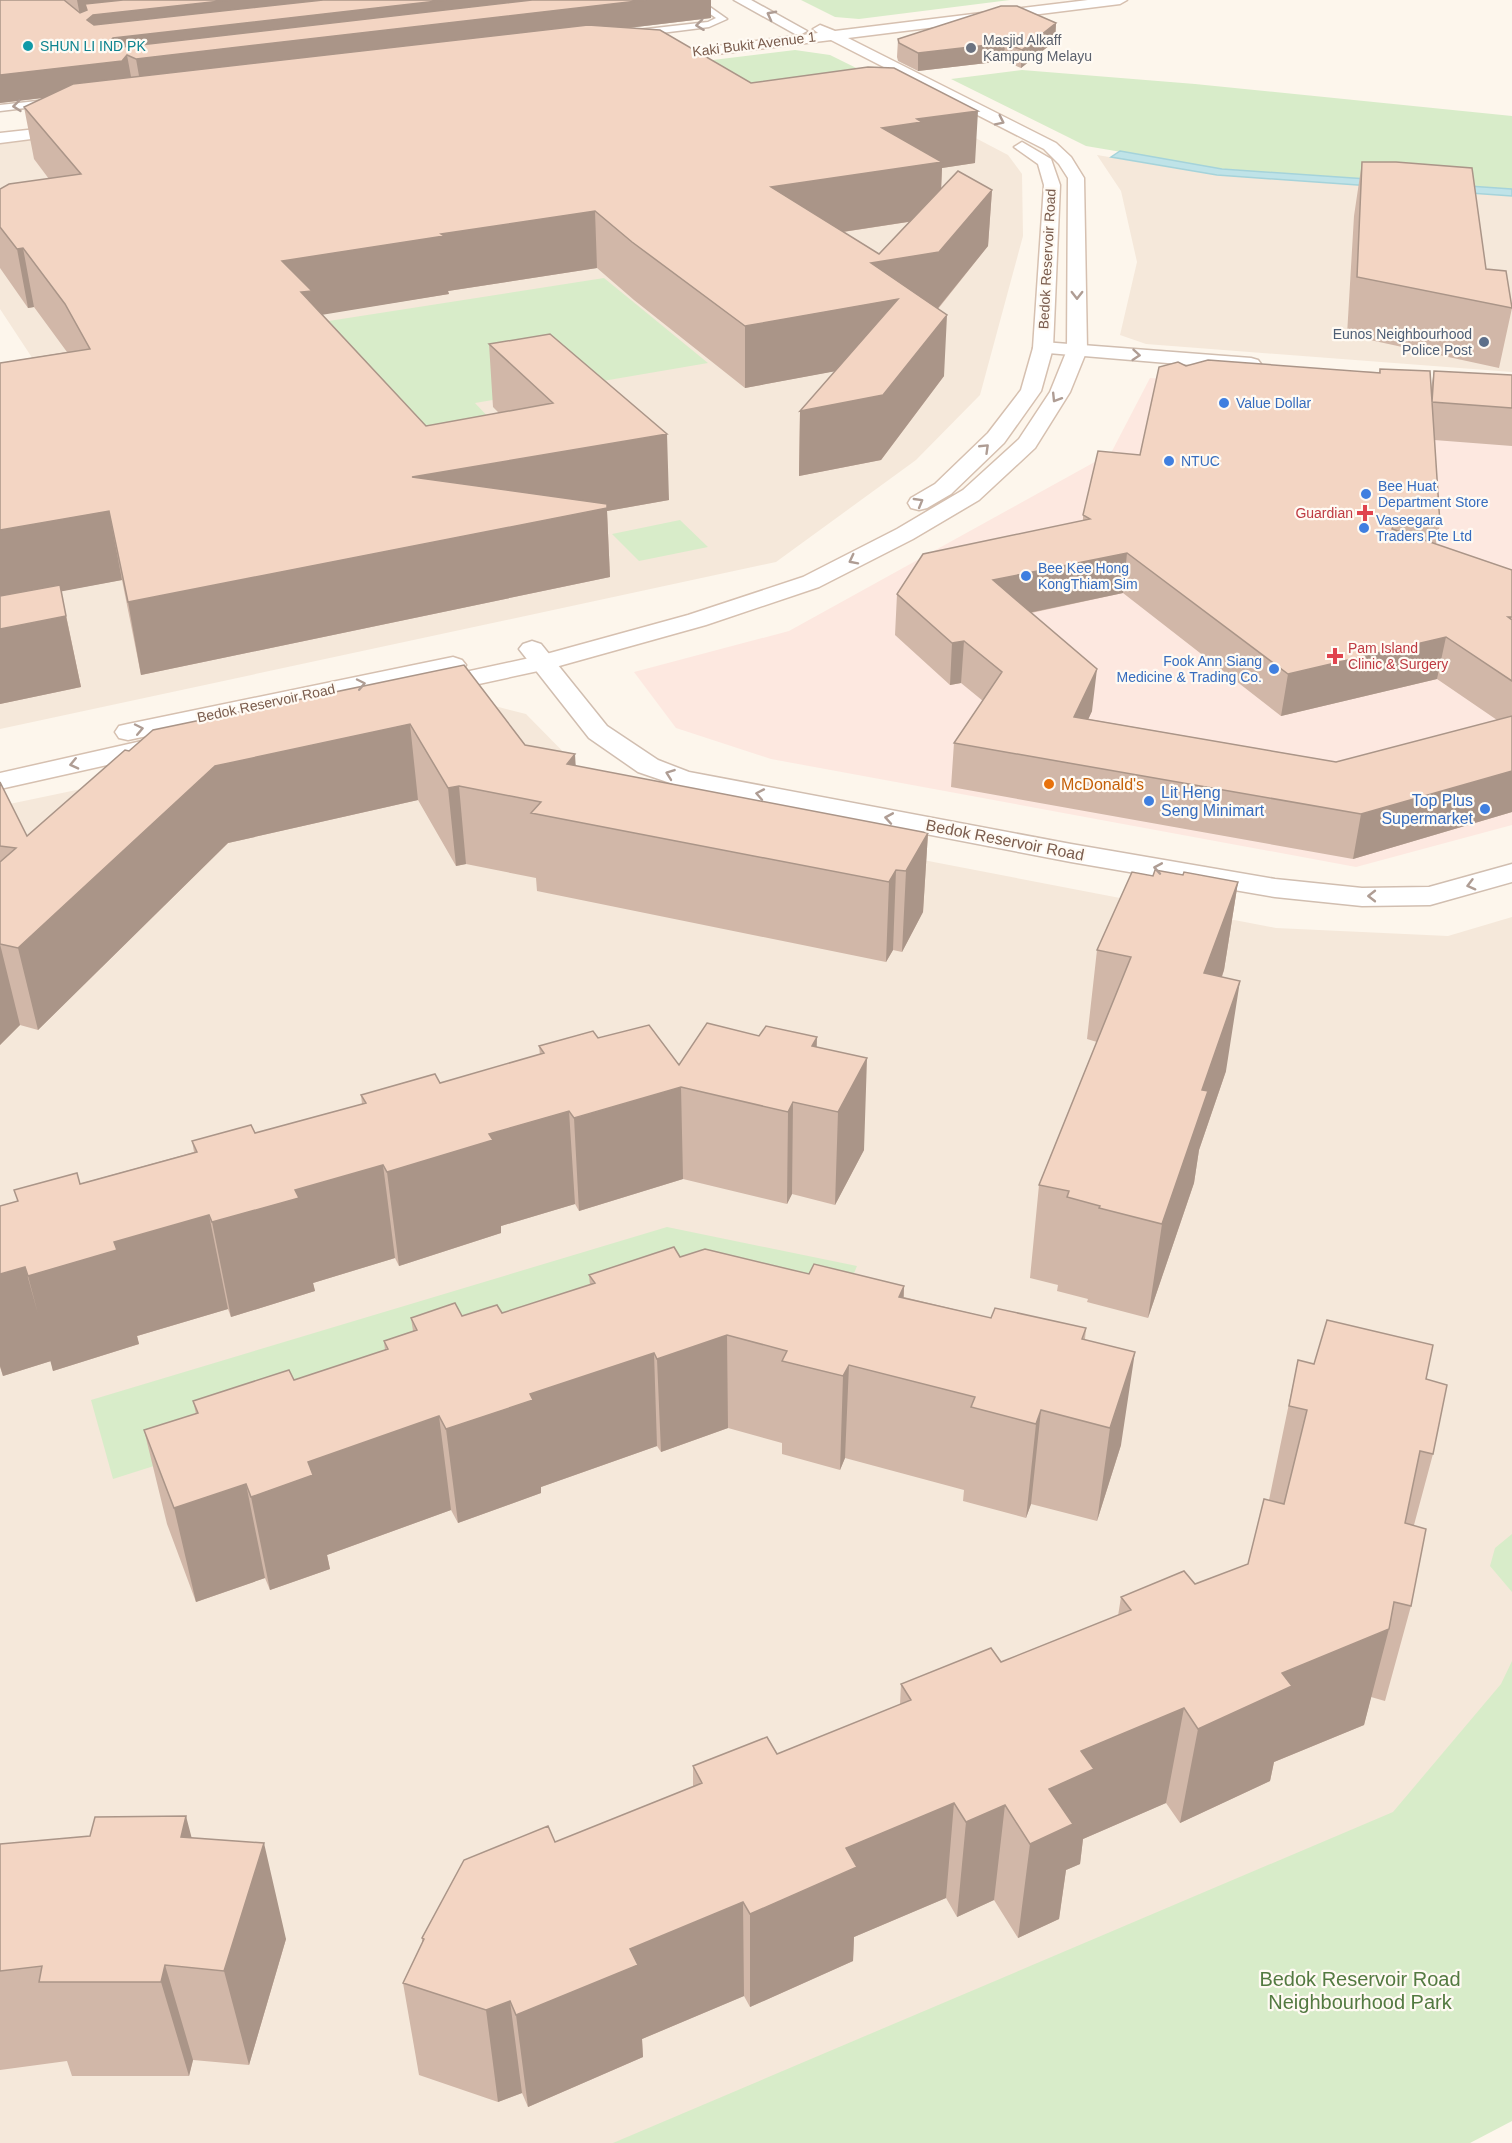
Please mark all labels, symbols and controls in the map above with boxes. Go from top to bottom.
one-way arrow [766,11,777,22]
one-way arrow [695,18,704,31]
street label: Kaki Bukit Avenue 1 [691,28,817,60]
place label: Masjid Alkaff Kampung Melayu [983,32,1092,64]
place label: SHUN LI IND PK [40,38,146,54]
marker: SHUN LI IND PK [21,39,35,53]
marker: Masjid Alkaff Kampung Melayu [964,41,978,55]
one-way arrow [13,100,22,112]
one-way arrow [994,114,1005,125]
street label: Bedok Reservoir Road [1035,188,1059,330]
one-way arrow [1071,290,1083,299]
place label: Eunos Neighbourhood Police Post [1333,326,1472,358]
marker: Eunos Neighbourhood Police Post [1477,335,1491,349]
one-way arrow [1131,348,1140,361]
one-way arrow [1051,392,1063,402]
place label: Value Dollar [1236,395,1312,411]
marker: Value Dollar [1217,396,1231,410]
one-way arrow [978,445,989,456]
place label: NTUC [1181,453,1220,469]
marker: NTUC [1162,454,1176,468]
place label: Bee Huat Department Store [1378,478,1489,510]
marker: Bee Huat Department Store [1359,487,1373,501]
one-way arrow [913,498,923,510]
place label: Guardian [1295,505,1353,521]
marker: Guardian [1358,506,1372,520]
place label: Vaseegara Traders Pte Ltd [1376,512,1472,544]
marker: Vaseegara Traders Pte Ltd [1357,521,1371,535]
one-way arrow [848,553,859,565]
place label: Bee Kee Hong KongThiam Sim [1038,560,1138,592]
marker: Bee Kee Hong KongThiam Sim [1019,569,1033,583]
place label: Pam Island Clinic & Surgery [1348,640,1448,672]
marker: Pam Island Clinic & Surgery [1326,647,1344,665]
place label: Fook Ann Siang Medicine & Trading Co. [1116,653,1262,685]
marker: Fook Ann Siang Medicine & Trading Co. [1267,662,1281,676]
one-way arrow [355,678,365,691]
street label: Bedok Reservoir Road [195,681,337,725]
one-way arrow [134,724,144,737]
one-way arrow [69,757,79,770]
one-way arrow [665,769,675,782]
place label: McDonald's [1061,776,1144,793]
marker: McDonald's [1042,777,1056,791]
place label: Lit Heng Seng Minimart [1161,784,1265,819]
one-way arrow [755,788,765,801]
place label: Top Plus Supermarket [1381,792,1474,827]
marker: Lit Heng Seng Minimart [1142,794,1156,808]
marker: Top Plus Supermarket [1478,802,1492,816]
one-way arrow [884,812,894,825]
street label: Bedok Reservoir Road [924,816,1086,864]
one-way arrow [1153,862,1163,875]
one-way arrow [1466,878,1477,890]
one-way arrow [1367,890,1376,902]
park label: Bedok Reservoir Road Neighbourhood Park [1259,1968,1461,2013]

